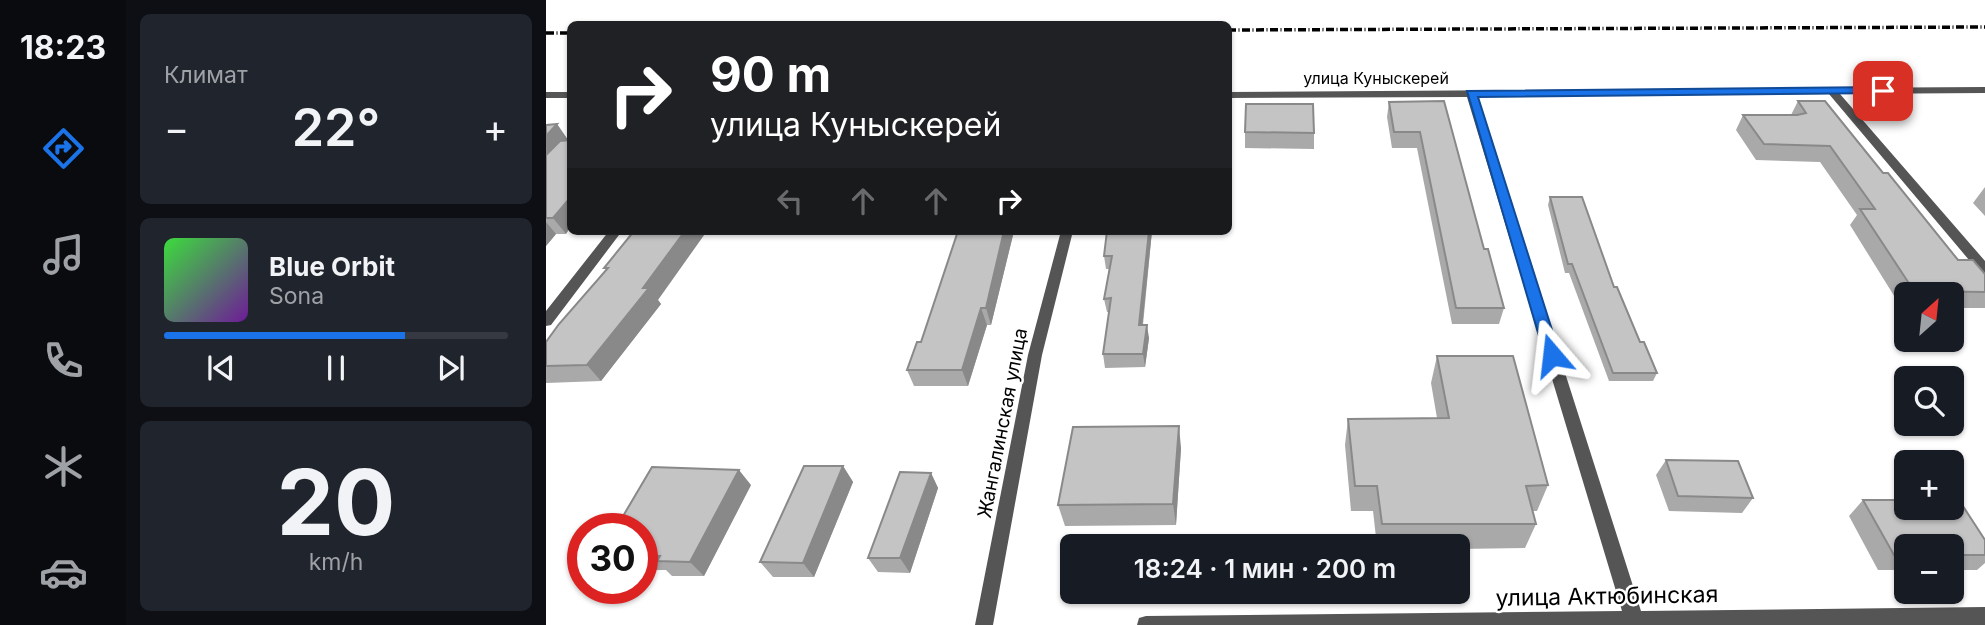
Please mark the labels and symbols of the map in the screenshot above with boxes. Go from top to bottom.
pin [1853,61,1913,121]
street label: улица Куныскерей [1303,68,1449,88]
north arrow [1894,282,1964,352]
position arrow [1515,318,1589,392]
street label: Жангалинская улица [973,326,1032,520]
speed limit sign: 30 [567,513,658,604]
street label: улица Актюбинская [1495,580,1719,612]

